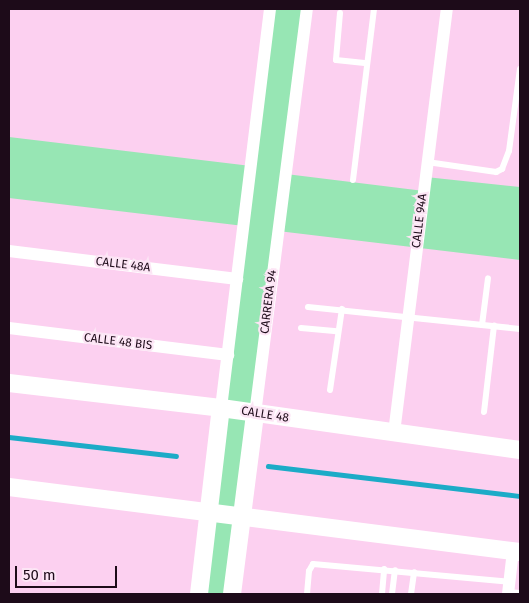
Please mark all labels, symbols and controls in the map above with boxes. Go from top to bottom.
street label: CALLE 94A [410,193,430,249]
street label: CALLE 48A [95,255,151,275]
street label: CARRERA 94 [258,269,280,335]
street label: CALLE 48 BIS [83,331,153,353]
street label: CALLE 48 [240,404,290,426]
scale bar [18,556,120,588]
text: 50 m [23,566,56,584]

